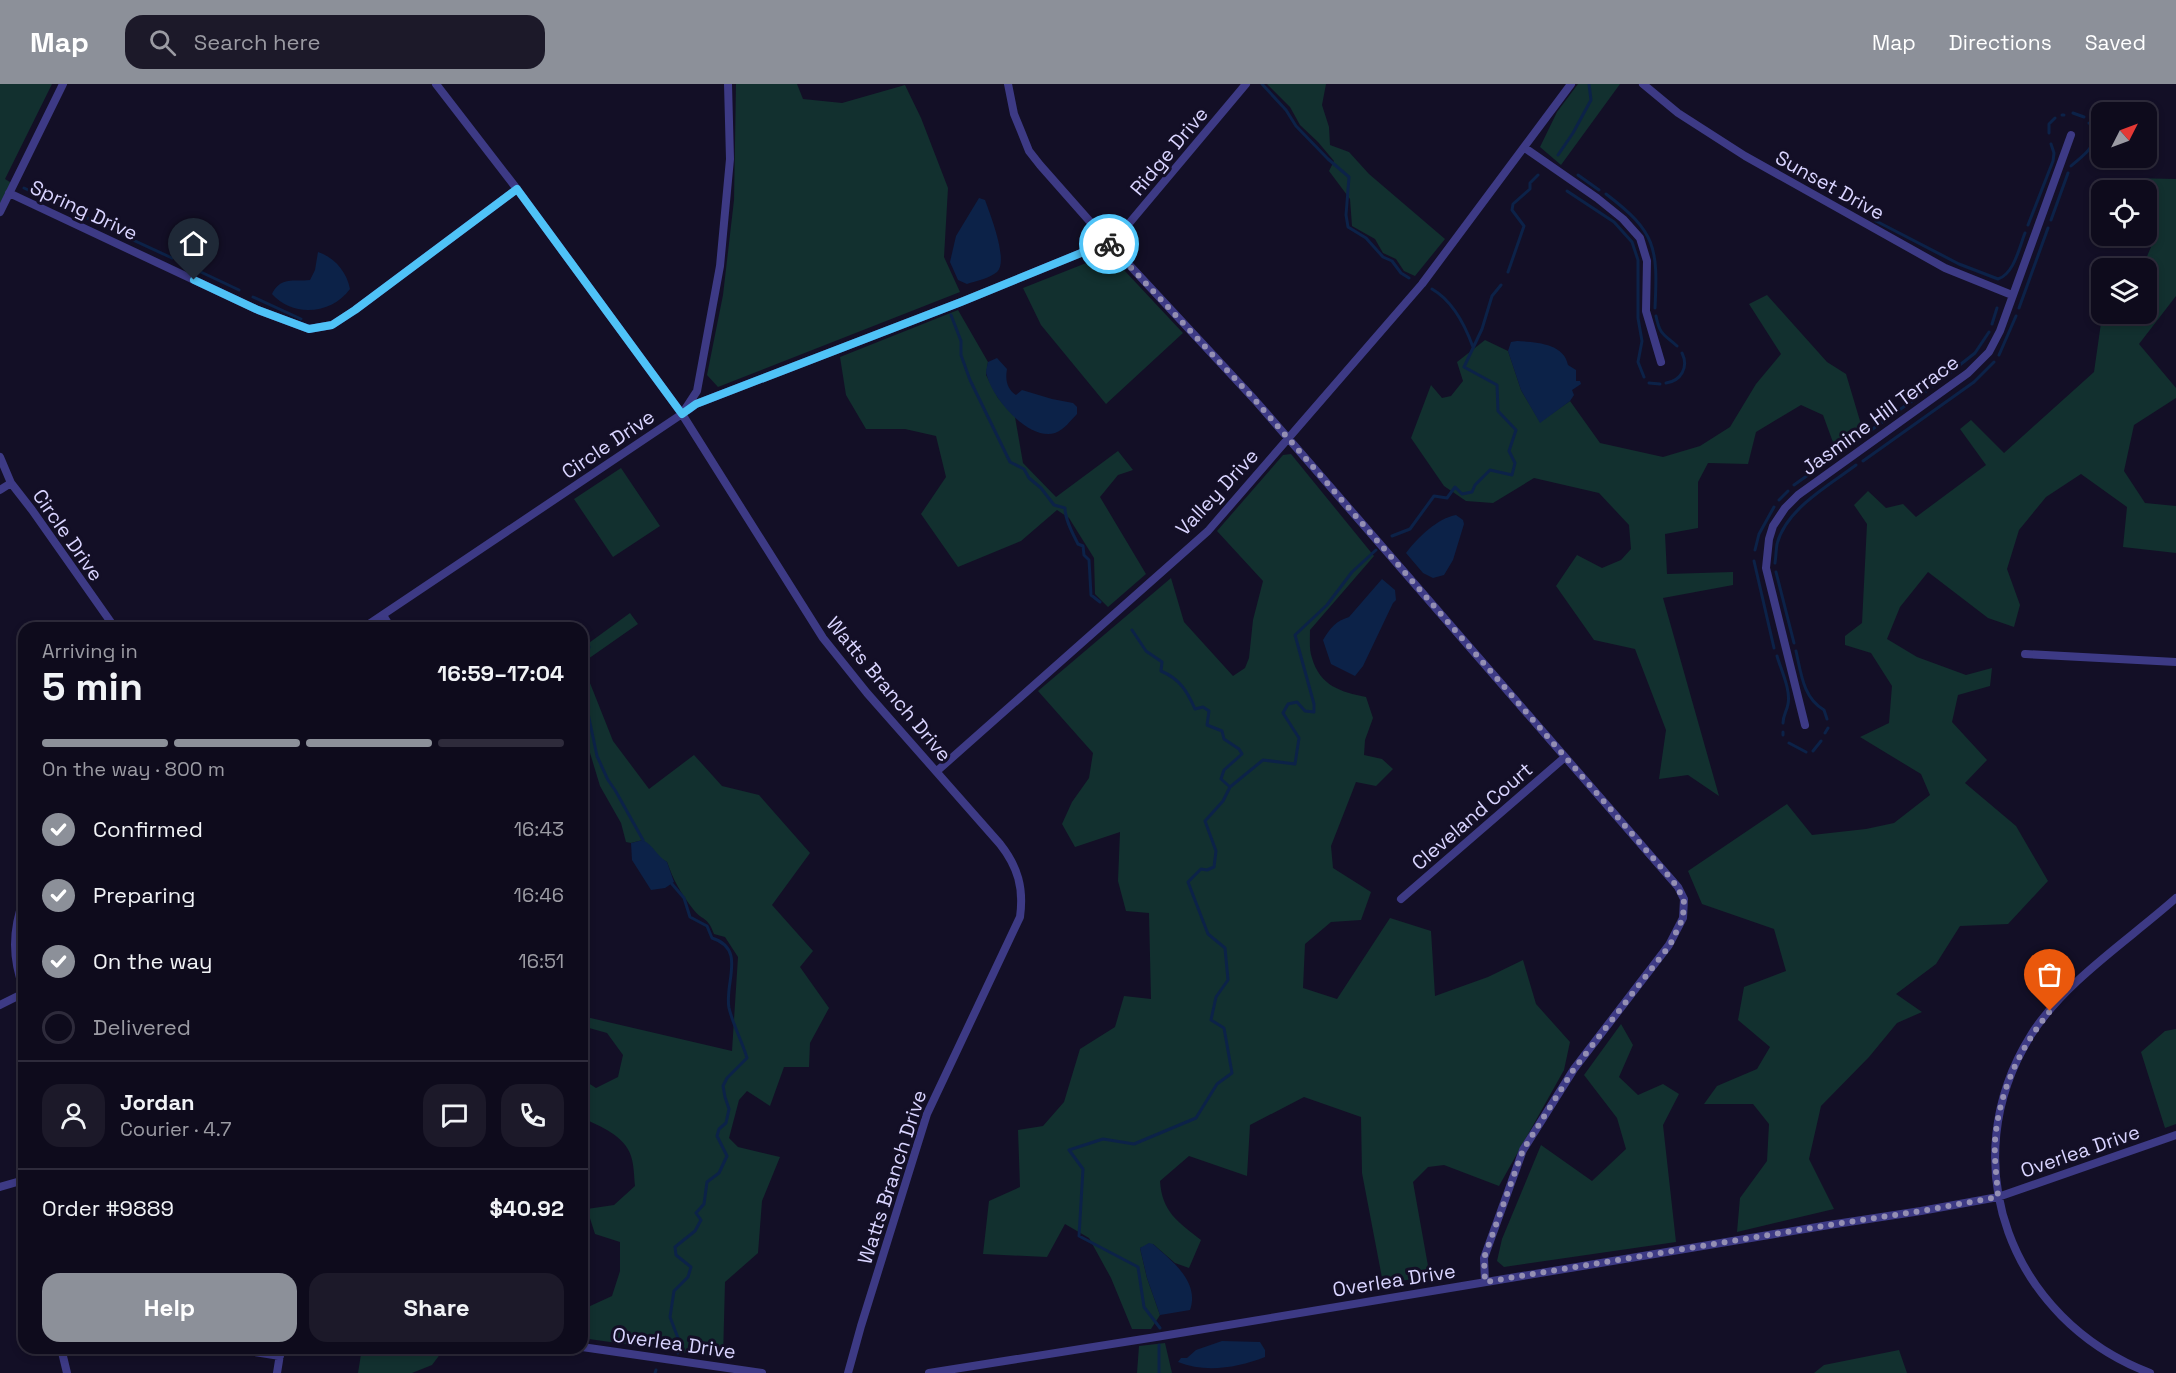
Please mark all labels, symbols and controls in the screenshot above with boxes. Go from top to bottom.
search box [125,15,545,69]
text: Map [30,24,89,60]
icon: search [146,26,179,59]
text: Search here [194,28,321,56]
text: Map [1872,29,1916,56]
text: Directions [1949,29,2052,56]
text: Saved [2085,29,2146,56]
street label: Ridge Drive [1124,101,1214,201]
north arrow [2091,102,2157,168]
map controls [2091,102,2157,324]
street label: Sunset Drive [1771,144,1889,226]
street label: Spring Drive [26,174,142,246]
button: locate [2091,180,2157,246]
courier [1079,214,1139,274]
pin [168,218,219,280]
icon: home [177,227,210,260]
icon: bike [1093,228,1126,261]
button: layers [2091,258,2157,324]
street label: Jasmine Hill Terrace [1796,349,1964,481]
street label: Circle Drive [557,403,659,485]
street label: Valley Drive [1170,443,1264,541]
street label: Circle Drive [27,484,109,586]
street label: Watts Branch Drive [821,611,957,767]
text: Arriving in [42,638,138,664]
text: 16:59–17:04 [437,659,564,687]
text: 5 min [42,662,143,711]
text: On the way · 800 m [42,756,225,782]
street label: Cleveland Court [1406,756,1538,876]
icon: check [42,813,75,846]
text: Confirmed [93,815,203,843]
text: 16:43 [514,816,564,842]
icon: check [42,879,75,912]
text: Preparing [93,881,195,909]
text: 16:46 [514,882,564,908]
icon: check [42,945,75,978]
text: On the way [93,947,212,975]
text: 16:51 [518,948,564,974]
pin [2024,949,2075,1011]
icon: bag [2033,958,2066,991]
text: Delivered [93,1013,191,1041]
button: person [42,1084,105,1147]
button: chat [423,1084,486,1147]
button: phone [501,1084,564,1147]
street label: Watts Branch Drive [852,1087,932,1267]
text: Jordan [120,1088,195,1116]
text: Courier · 4.7 [120,1116,231,1142]
street label: Overlea Drive [2017,1118,2143,1184]
text: Order #9889 [42,1194,174,1222]
text: $40.92 [490,1194,564,1222]
street label: Overlea Drive [1331,1257,1457,1303]
button: Help [42,1273,297,1342]
button: Share [309,1273,564,1342]
street label: Overlea Drive [611,1321,737,1365]

